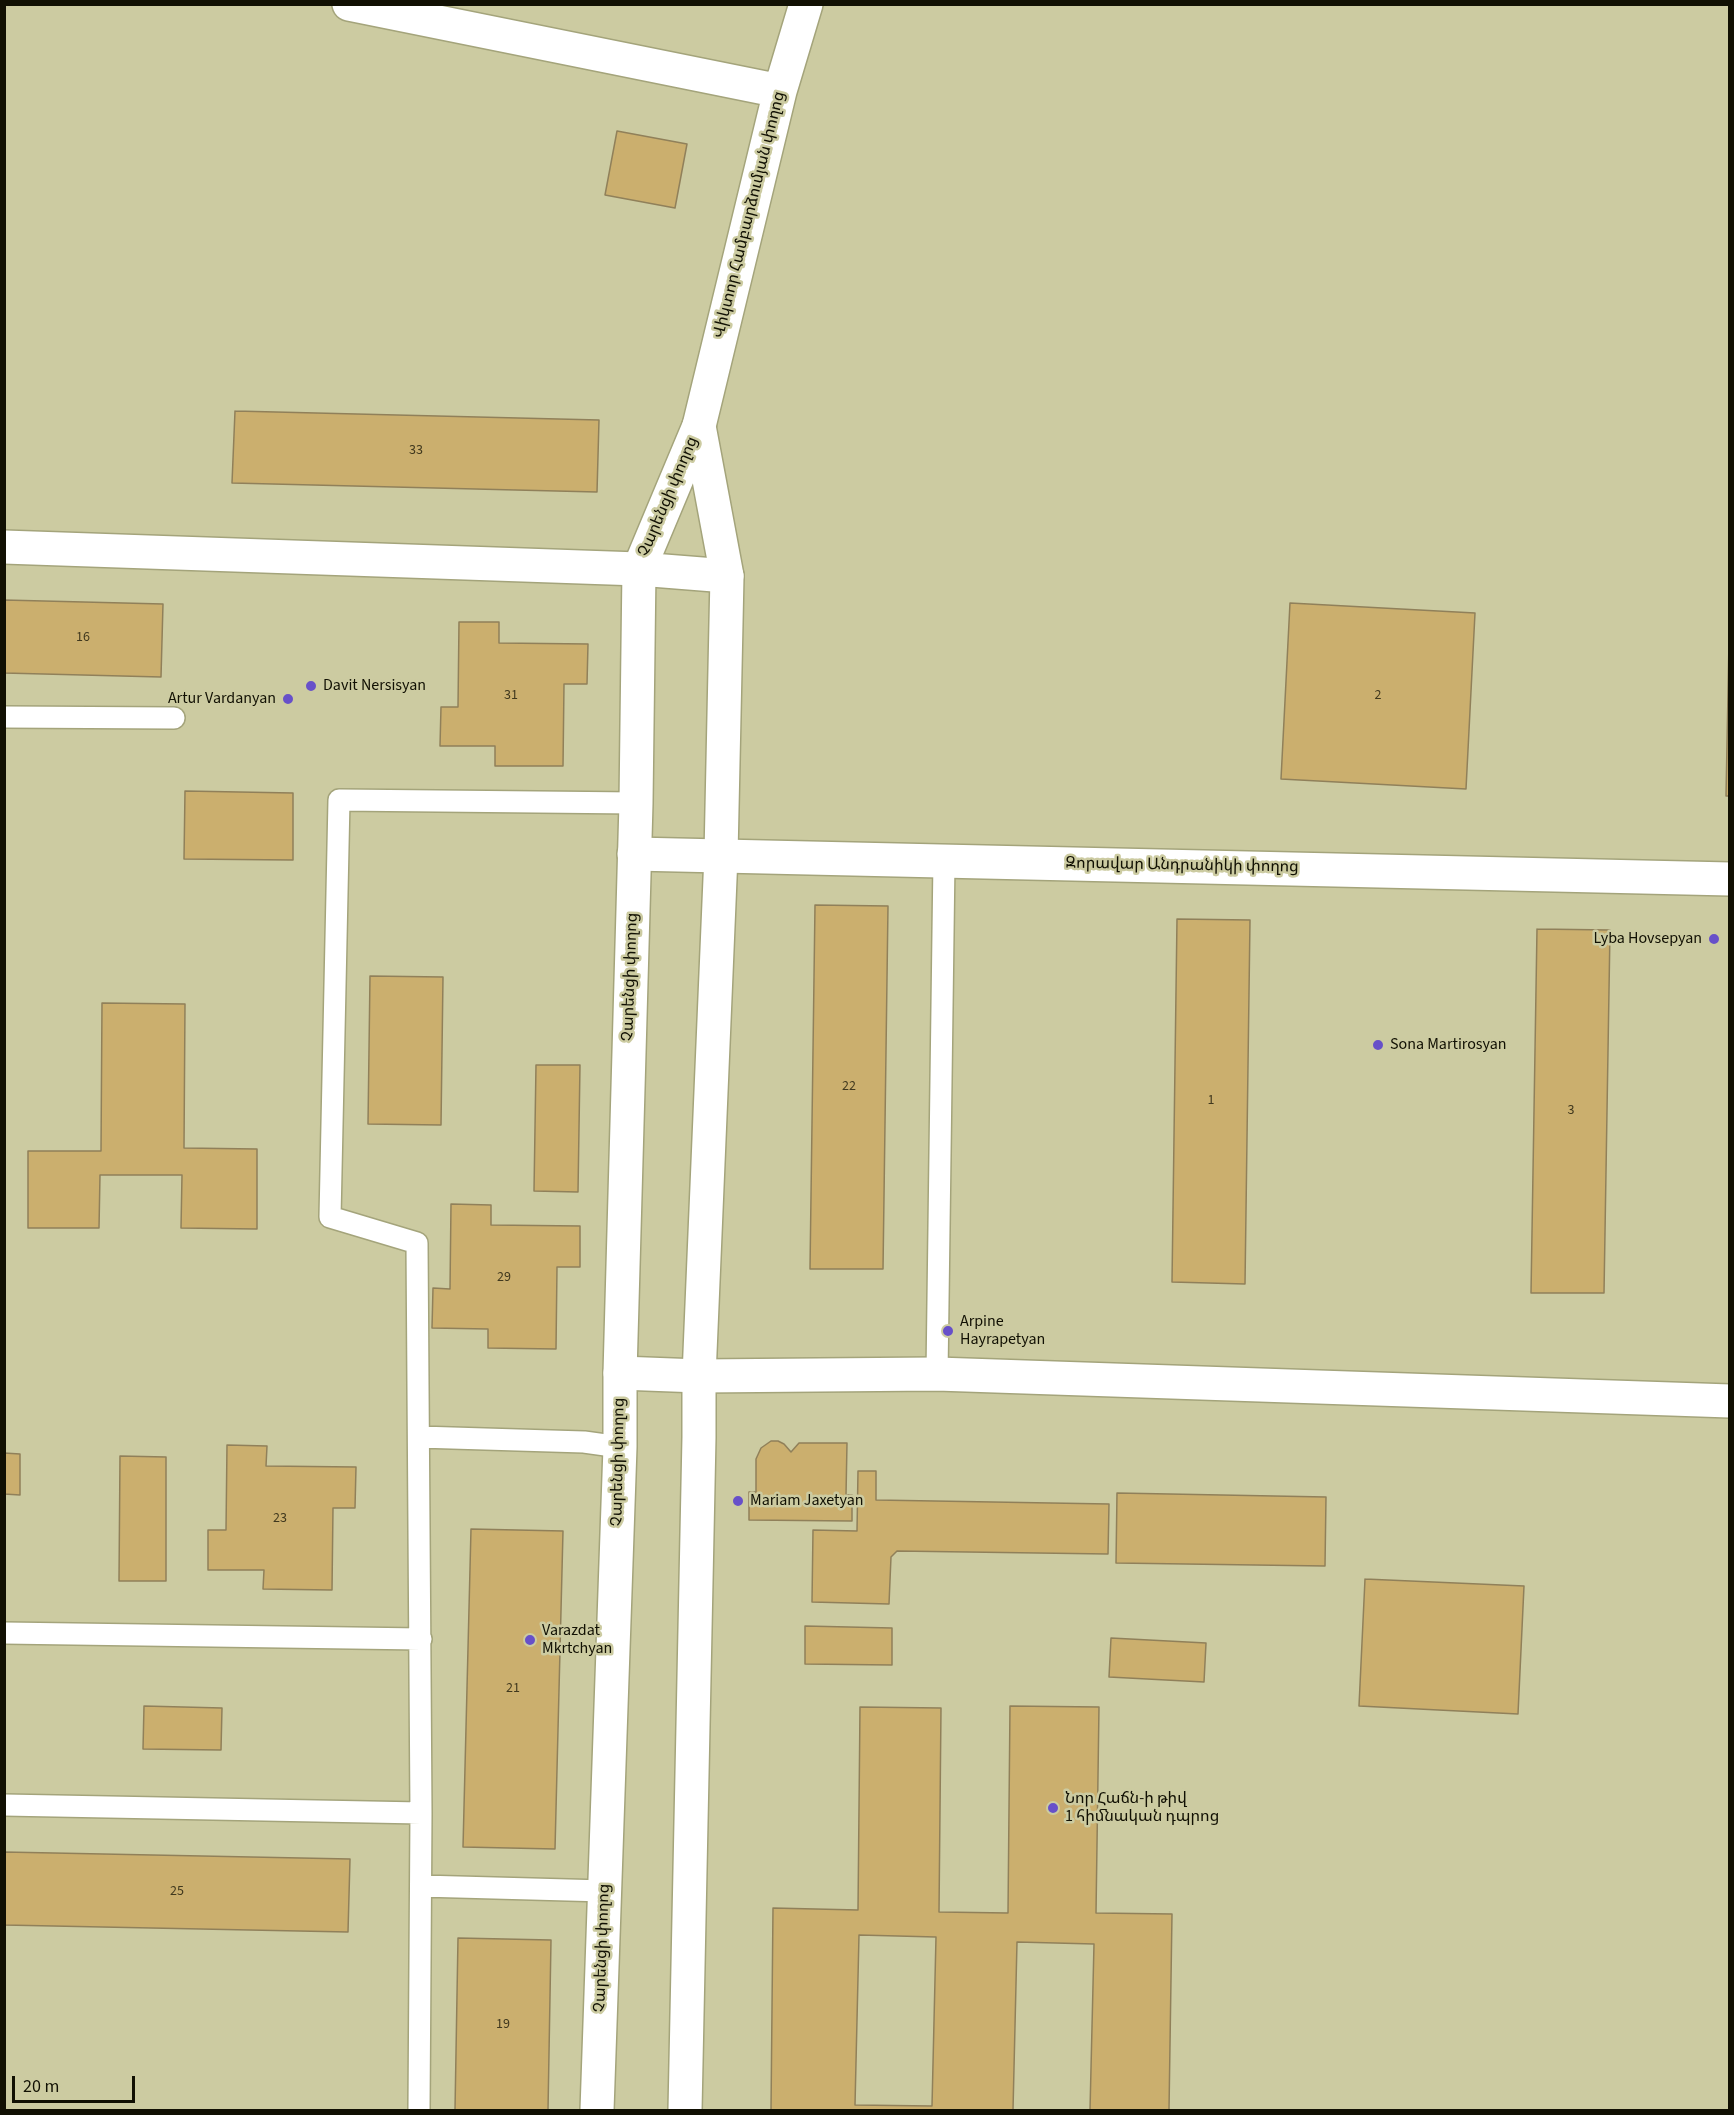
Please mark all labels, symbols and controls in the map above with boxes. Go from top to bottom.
street label: Վիկտոր Համբարձումյան փողոց [710,90,790,340]
street label: Չարենցի փողոց [635,434,703,560]
house number: 33 [409,443,423,459]
house number: 16 [76,630,90,646]
place label: Davit Nersisyan [323,676,426,696]
marker: Davit Nersisyan [304,679,318,693]
house number: 31 [504,688,518,704]
house number: 2 [1375,688,1381,704]
place label: Artur Vardanyan [168,689,276,709]
marker: Artur Vardanyan [281,692,295,706]
street label: Զորավար Անդրանիկի փողոց [1065,854,1299,878]
street label: Չարենցի փողոց [619,912,643,1042]
place label: Lyba Hovsepyan [1593,929,1702,949]
marker: Lyba Hovsepyan [1707,932,1721,946]
place label: Sona Martirosyan [1390,1035,1507,1055]
marker: Sona Martirosyan [1371,1038,1385,1052]
house number: 22 [842,1079,856,1095]
house number: 1 [1208,1093,1214,1109]
house number: 3 [1568,1103,1574,1119]
house number: 29 [497,1270,511,1286]
place label: Arpine Hayrapetyan [960,1312,1045,1350]
marker: Arpine Hayrapetyan [941,1324,955,1338]
street label: Չարենցի փողոց [608,1398,630,1526]
place label: Mariam Jaxetyan [750,1491,863,1511]
marker: Mariam Jaxetyan [731,1494,745,1508]
house number: 23 [273,1511,287,1527]
place label: Varazdat Mkrtchyan [542,1621,612,1659]
marker: Varazdat Mkrtchyan [523,1633,537,1647]
house number: 21 [506,1681,520,1697]
place label: Նոր Հաճն-ի թիվ 1 հիմնական դպրոց [1065,1789,1219,1827]
marker: Նոր Հաճն-ի թիվ 1 հիմնական դպրոց [1046,1801,1060,1815]
street label: Չարենցի փողոց [591,1883,615,2013]
house number: 25 [170,1884,184,1900]
house number: 19 [496,2017,510,2033]
scale bar [15,2064,138,2102]
text: 20 m [23,2074,59,2099]

